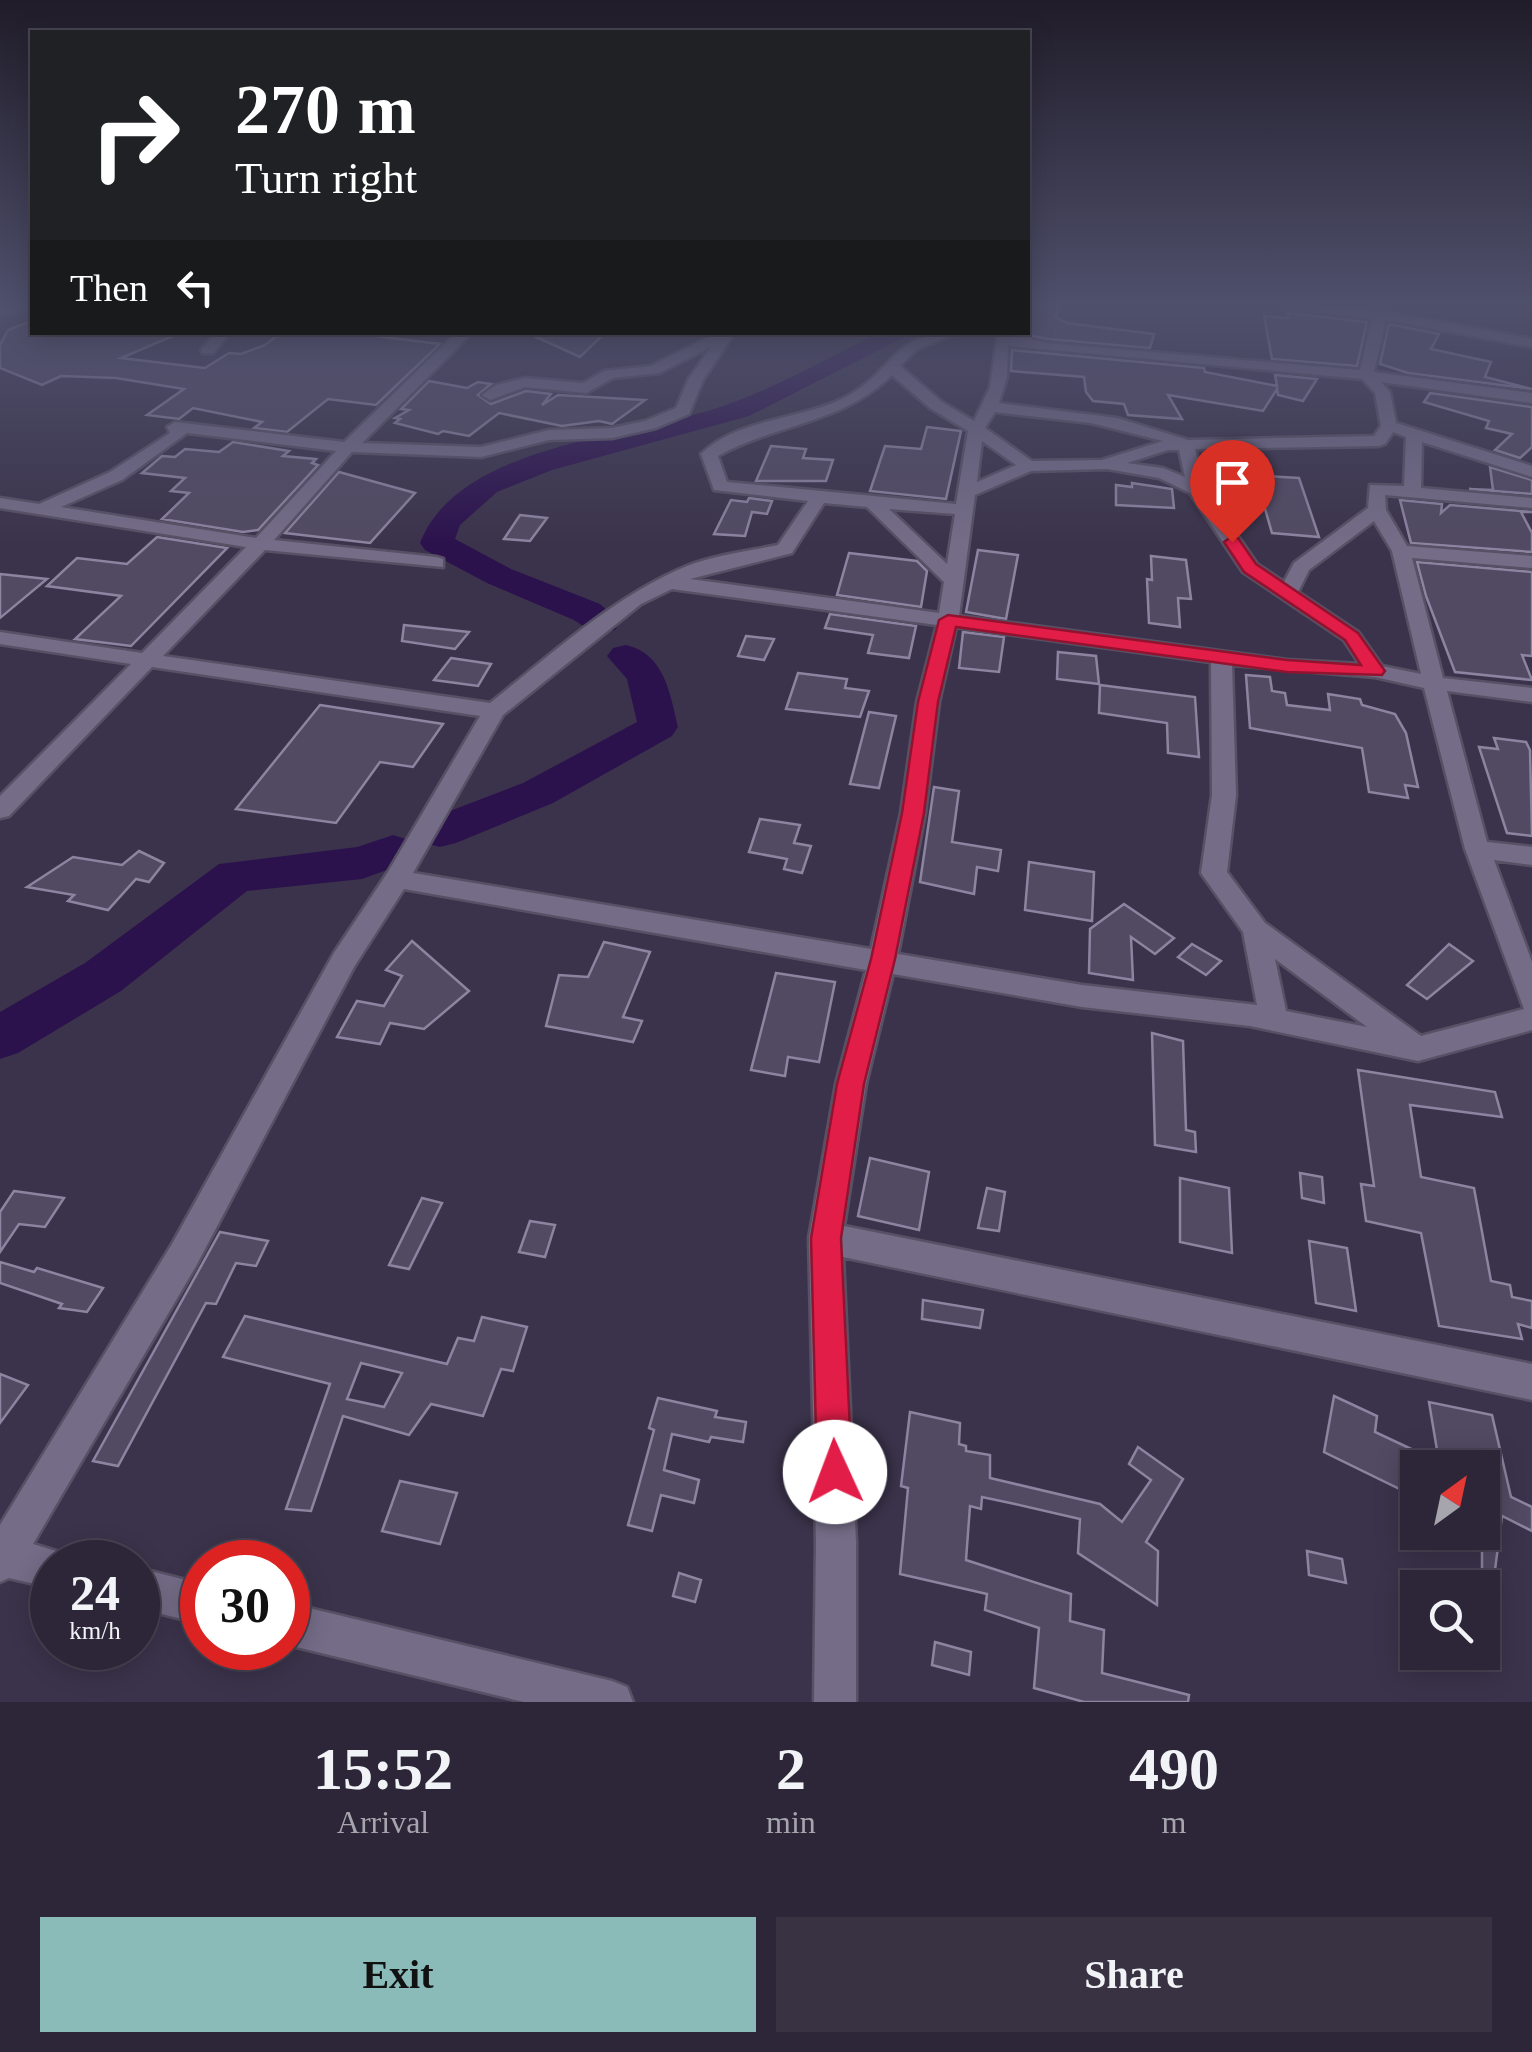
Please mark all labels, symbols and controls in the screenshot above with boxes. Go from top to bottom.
icon: right [70,70,200,200]
text: 270 m [235,71,416,148]
text: Turn right [235,153,417,203]
icon: left [168,260,223,315]
text: Then [70,267,148,309]
pin [1190,440,1275,543]
icon: arrive [1205,455,1260,510]
position arrow [783,1420,887,1524]
north arrow [1400,1450,1500,1550]
map controls [1400,1450,1500,1670]
speed limit sign: 30 [180,1540,310,1670]
text: 24 [70,1565,120,1621]
button: search [1400,1570,1500,1670]
text: km/h [69,1617,121,1644]
text: 15:52 [313,1736,453,1802]
text: 2 [776,1736,806,1802]
text: 490 [1129,1736,1219,1802]
text: Arrival [337,1804,429,1840]
text: min [766,1804,816,1840]
text: m [1161,1804,1186,1840]
button: Exit [40,1917,756,2032]
button: Share [776,1917,1492,2032]

